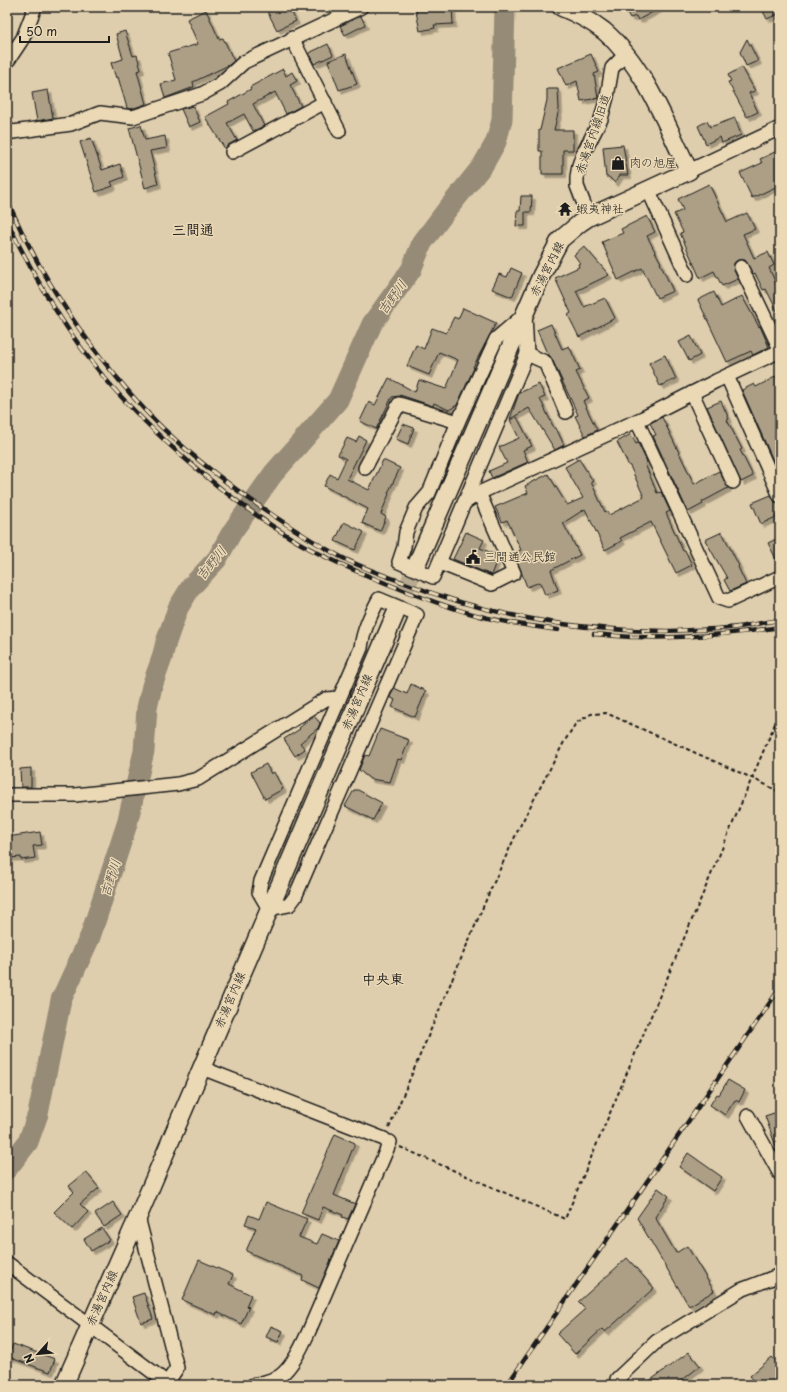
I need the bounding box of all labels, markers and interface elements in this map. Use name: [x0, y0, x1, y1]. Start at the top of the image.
scale bar: [20, 18, 109, 44]
text: 50 m: [26, 22, 57, 40]
street label: 赤湯宮内線旧道: [570, 91, 614, 176]
place label: 肉の旭屋: [629, 153, 677, 171]
shop icon: 肉の旭屋: [610, 155, 626, 171]
place label: 蝦夷神社: [576, 199, 624, 217]
temple icon: 蝦夷神社: [557, 201, 573, 217]
district label: 三間通: [172, 219, 214, 240]
street label: 赤湯宮内線: [524, 238, 568, 299]
water label: 吉野川: [372, 275, 411, 318]
water label: 吉野川: [191, 542, 230, 584]
place label: 三間通公民館: [484, 547, 556, 565]
public building icon: 三間通公民館: [465, 549, 481, 565]
street label: 赤湯宮内線: [336, 670, 376, 733]
water label: 吉野川: [94, 856, 125, 899]
street label: 赤湯宮内線: [209, 968, 249, 1031]
district label: 中央東: [362, 968, 404, 989]
street label: 赤湯宮内線: [81, 1267, 122, 1329]
north arrow: [18, 1334, 58, 1374]
text: N: [19, 1351, 38, 1367]

